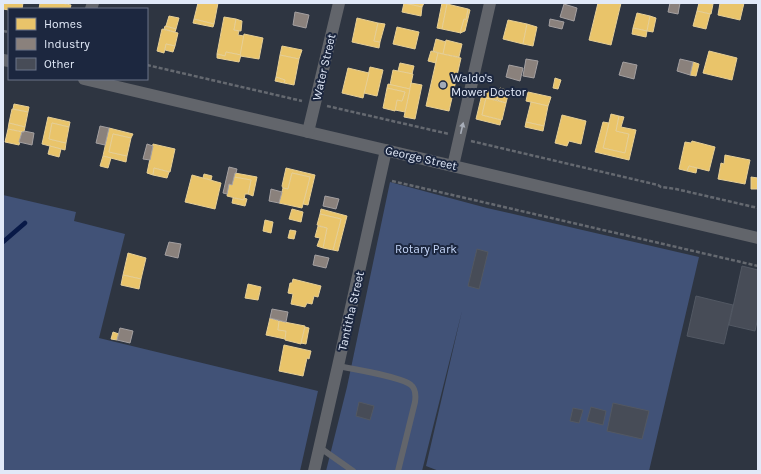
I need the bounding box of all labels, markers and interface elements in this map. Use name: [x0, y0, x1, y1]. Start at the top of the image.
legend: [8, 8, 148, 80]
text: Homes: [44, 17, 82, 31]
street label: Water Street: [310, 32, 339, 102]
text: Industry: [44, 37, 90, 51]
text: Other: [44, 57, 75, 71]
place label: Waldo's Mower Doctor: [451, 71, 527, 99]
marker: Waldo's Mower Doctor: [438, 80, 448, 90]
one-way arrow: [459, 122, 465, 134]
street label: George Street: [384, 143, 459, 173]
park label: Rotary Park: [395, 242, 457, 256]
street label: Tantitha Street: [335, 269, 367, 352]

